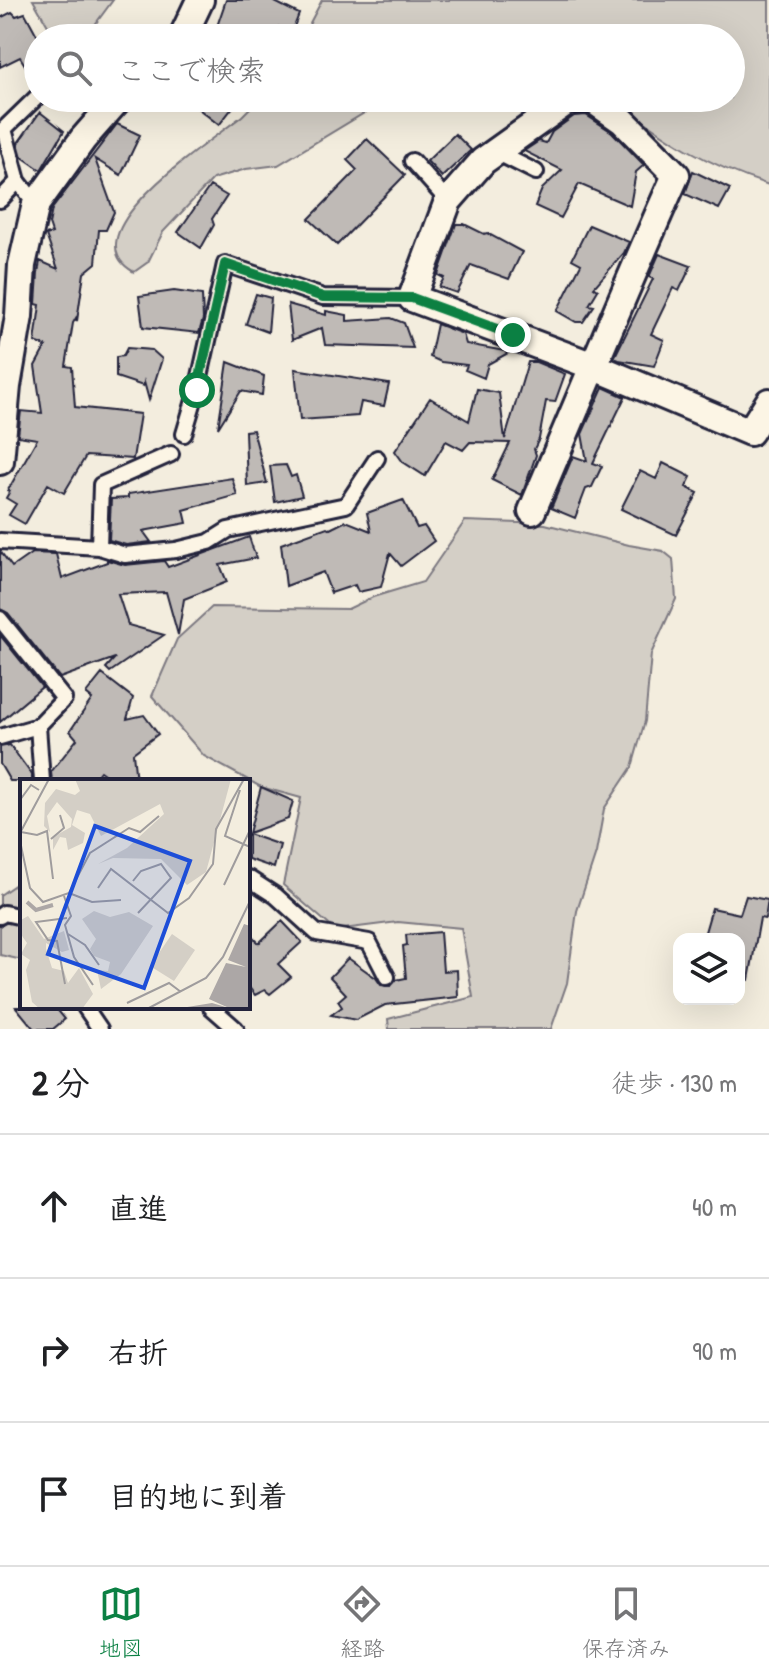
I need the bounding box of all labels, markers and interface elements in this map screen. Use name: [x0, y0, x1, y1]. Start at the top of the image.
search box: [24, 24, 745, 112]
icon: search: [52, 46, 96, 90]
text: ここで検索: [116, 50, 266, 90]
route end: [495, 317, 531, 353]
route start: [179, 372, 215, 408]
inset map: [20, 779, 250, 1009]
map controls: [673, 933, 745, 1005]
button: layers: [673, 933, 745, 1005]
text: 2 分: [32, 1060, 90, 1106]
text: 徒歩 · 130 m: [611, 1065, 737, 1100]
icon: ahead: [32, 1184, 76, 1228]
text: 直進: [108, 1188, 168, 1228]
text: 40 m: [692, 1189, 737, 1224]
icon: right: [32, 1328, 76, 1372]
text: 右折: [108, 1332, 168, 1372]
text: 90 m: [692, 1333, 737, 1368]
icon: arrive: [32, 1472, 76, 1516]
text: 目的地に到着: [108, 1476, 288, 1516]
tab: 地図: [99, 1582, 143, 1663]
tab: 経路: [340, 1582, 384, 1663]
tab: 保存済み: [582, 1582, 670, 1663]

